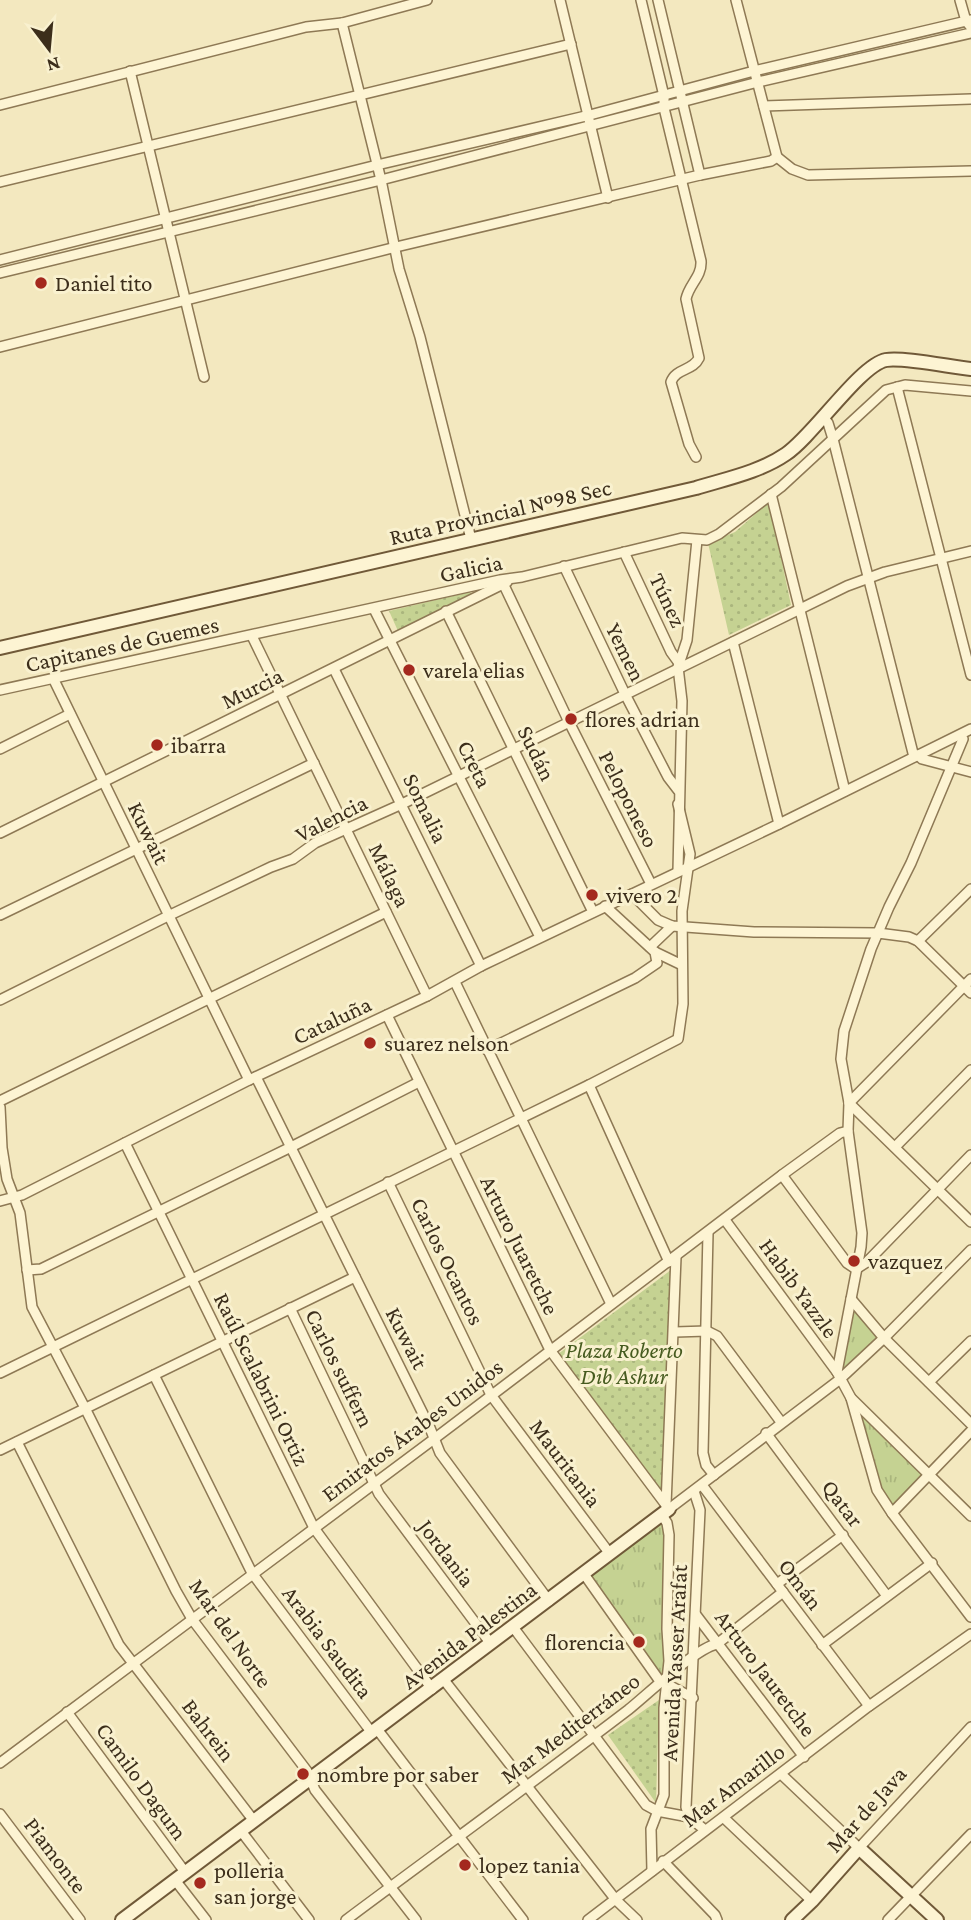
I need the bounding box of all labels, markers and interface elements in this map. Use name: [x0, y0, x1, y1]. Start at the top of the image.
north arrow: [14, 14, 84, 84]
text: N: [44, 53, 63, 77]
place label: Daniel tito: [55, 270, 152, 296]
marker: Daniel tito: [33, 275, 49, 291]
street label: Ruta Provincial Nº98 Sec: [387, 474, 614, 550]
street label: Galicia: [437, 549, 505, 587]
street label: Túnez: [644, 569, 692, 631]
street label: Capitanes de Guemes: [23, 611, 221, 677]
street label: Yemen: [601, 619, 651, 685]
place label: varela elias: [422, 657, 525, 683]
street label: Murcia: [217, 662, 287, 714]
marker: varela elias: [401, 662, 417, 678]
place label: flores adrian: [585, 706, 700, 732]
marker: flores adrian: [563, 711, 579, 727]
street label: Sudán: [513, 721, 561, 785]
place label: ibarra: [171, 732, 226, 758]
street label: Creta: [452, 736, 498, 792]
marker: ibarra: [149, 737, 165, 753]
street label: Peloponeso: [594, 746, 664, 852]
street label: Somalia: [398, 769, 454, 847]
street label: Valencia: [291, 789, 372, 847]
street label: Kuwait: [123, 798, 175, 869]
street label: Málaga: [363, 839, 417, 912]
place label: vivero 2: [605, 882, 678, 908]
marker: vivero 2: [584, 887, 600, 903]
street label: Cataluña: [289, 990, 376, 1049]
place label: suarez nelson: [384, 1030, 509, 1056]
marker: suarez nelson: [362, 1035, 378, 1051]
street label: Arturo Juaretche: [475, 1171, 565, 1319]
street label: Carlos Ocantos: [406, 1193, 490, 1329]
street label: Habib Yazzle: [754, 1233, 844, 1343]
place label: vazquez: [867, 1248, 943, 1274]
marker: vazquez: [846, 1253, 862, 1269]
street label: Raúl Scalabrini Ortiz: [209, 1288, 315, 1470]
street label: Kuwait: [380, 1303, 434, 1374]
street label: Carlos suffern: [300, 1305, 380, 1431]
park label: Plaza Roberto Dib Ashur: [565, 1337, 683, 1389]
street label: Emiratos Árabes Unidos: [316, 1353, 508, 1507]
street label: Mauritania: [525, 1414, 608, 1512]
street label: Qatar: [817, 1474, 869, 1532]
street label: Jordania: [412, 1513, 481, 1592]
street label: Omán: [773, 1553, 829, 1615]
street label: Avenida Yasser Arafat: [656, 1564, 692, 1762]
street label: Mar del Norte: [184, 1574, 278, 1692]
street label: Avenida Palestina: [396, 1576, 542, 1694]
street label: Arabia Saudita: [277, 1581, 379, 1704]
street label: Arturo Jauretche: [710, 1605, 822, 1741]
place label: florencia: [545, 1629, 625, 1655]
marker: florencia: [631, 1634, 647, 1650]
street label: Mar Mediterráneo: [495, 1667, 645, 1789]
street label: Bahrein: [177, 1694, 241, 1766]
street label: Camilo Dagum: [91, 1717, 193, 1845]
street label: Mar Amarillo: [676, 1738, 790, 1832]
street label: Mar de Java: [820, 1760, 912, 1858]
place label: nombre por saber: [317, 1761, 479, 1787]
marker: nombre por saber: [295, 1766, 311, 1782]
street label: Piamonte: [19, 1812, 93, 1898]
place label: lopez tania: [479, 1852, 580, 1878]
place label: polleria san jorge: [214, 1857, 296, 1909]
marker: lopez tania: [457, 1857, 473, 1873]
marker: polleria san jorge: [192, 1875, 208, 1891]

